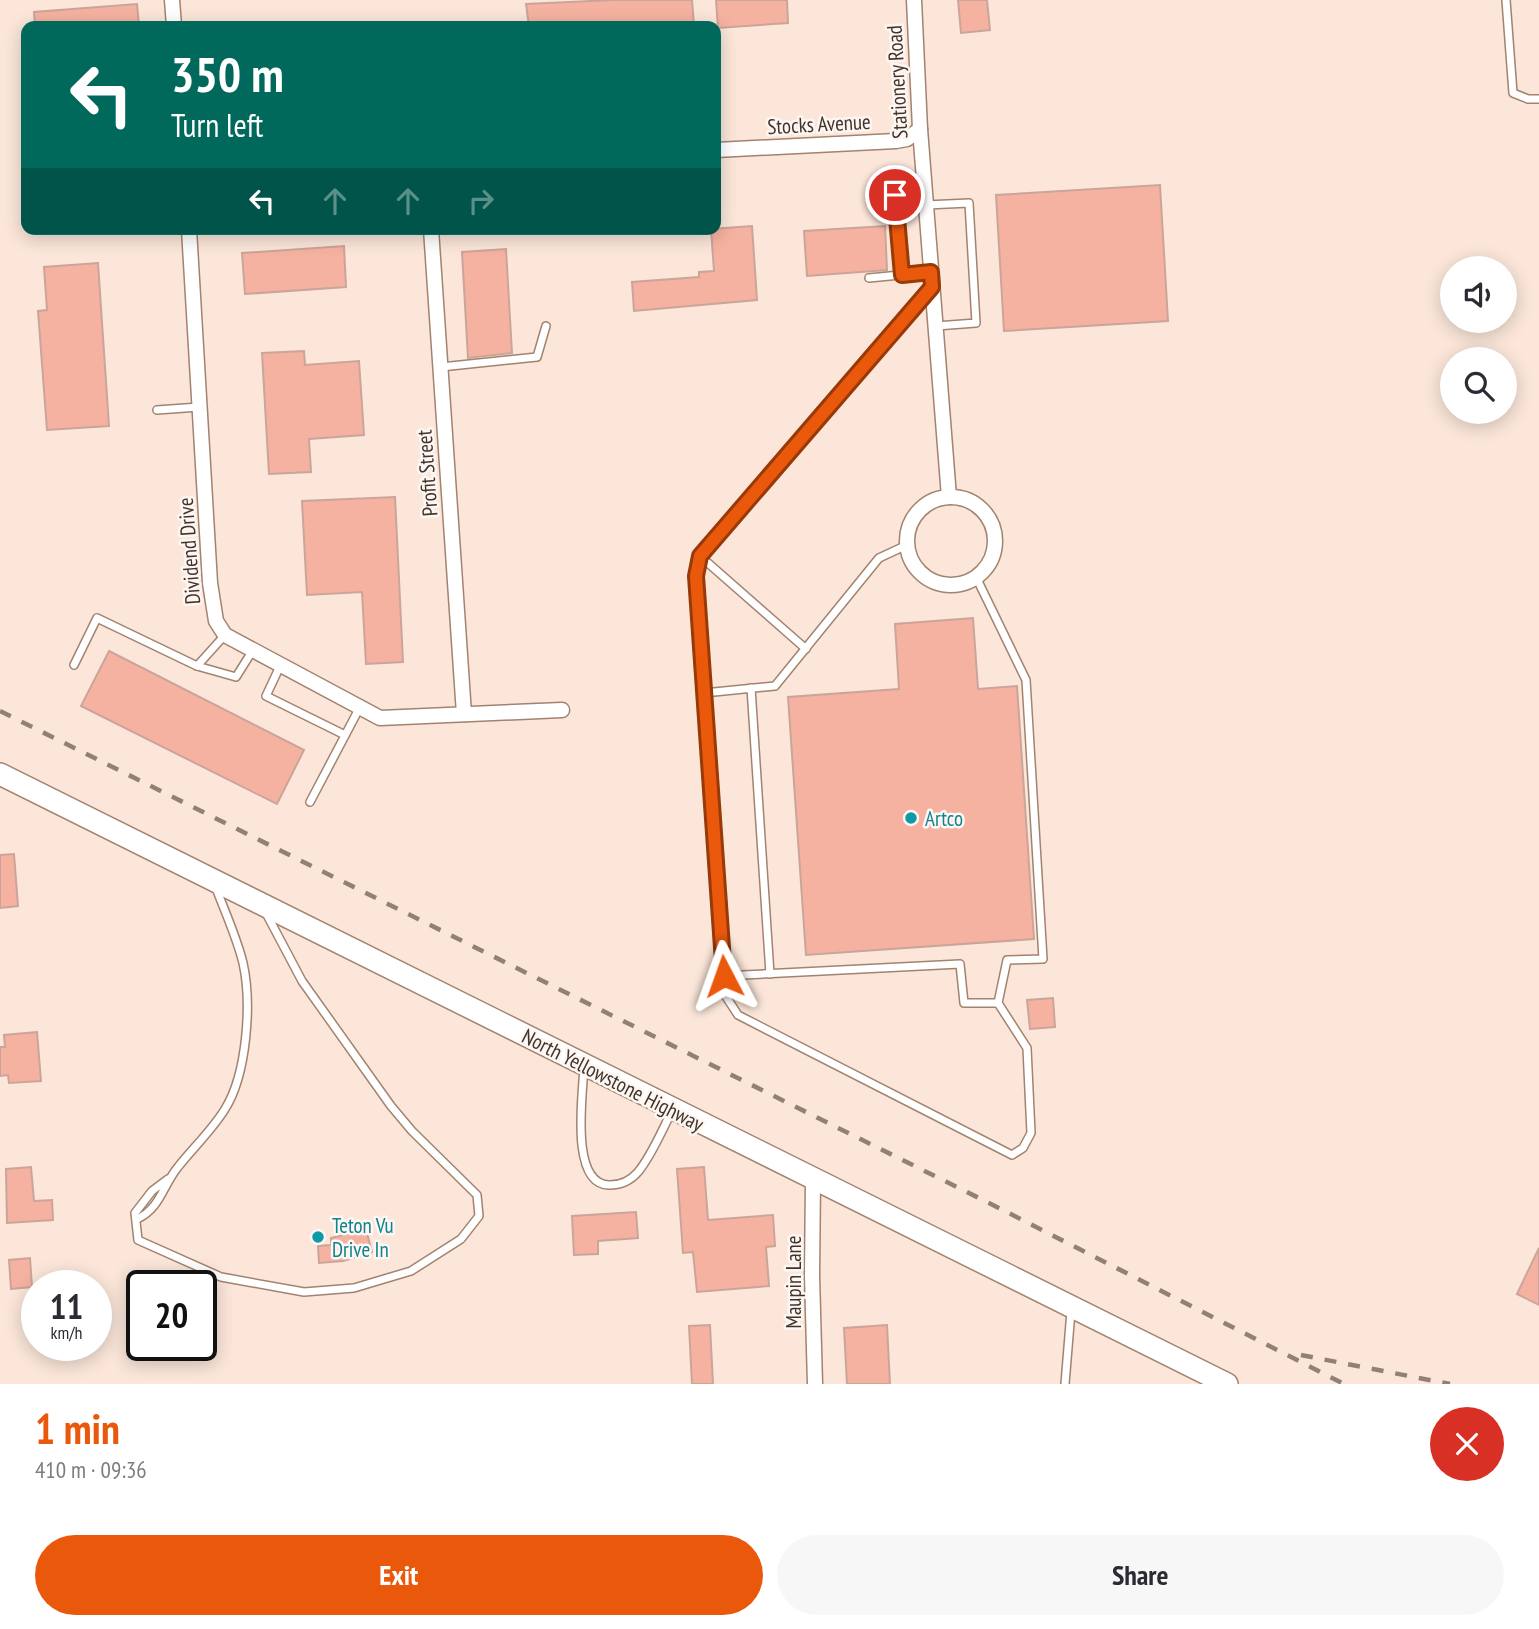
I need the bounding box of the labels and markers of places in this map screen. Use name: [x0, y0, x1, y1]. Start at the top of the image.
pin: [865, 165, 925, 225]
place label: Artco: [925, 805, 963, 832]
marker: Artco: [903, 810, 919, 826]
place label: Teton Vu Drive In: [332, 1212, 394, 1263]
marker: Teton Vu Drive In: [310, 1229, 326, 1245]

